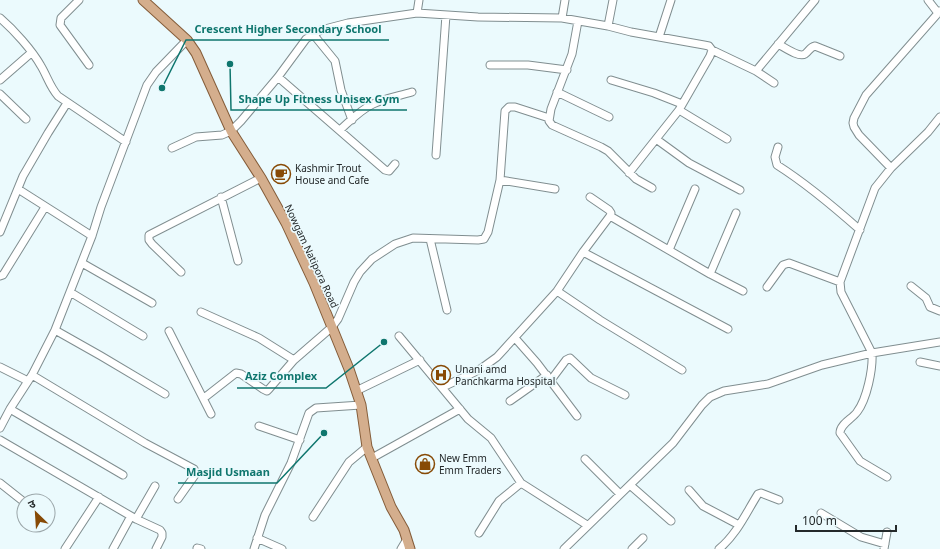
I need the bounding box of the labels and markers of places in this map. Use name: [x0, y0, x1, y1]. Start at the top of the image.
callout: Crescent Higher Secondary School: [186, 17, 389, 40]
callout: Shape Up Fitness Unisex Gym: [231, 87, 407, 110]
place label: Kashmir Trout House and Cafe: [295, 161, 370, 187]
cafe icon: Kashmir Trout House and Cafe: [270, 163, 292, 185]
place label: Unani amd Panchkarma Hospital: [455, 362, 555, 388]
hospital icon: Unani amd Panchkarma Hospital: [430, 364, 452, 386]
callout: Aziz Complex: [237, 365, 326, 388]
place label: New Emm Emm Traders: [439, 451, 501, 477]
shop icon: New Emm Emm Traders: [414, 453, 436, 475]
callout: Masjid Usmaan: [178, 460, 277, 483]

